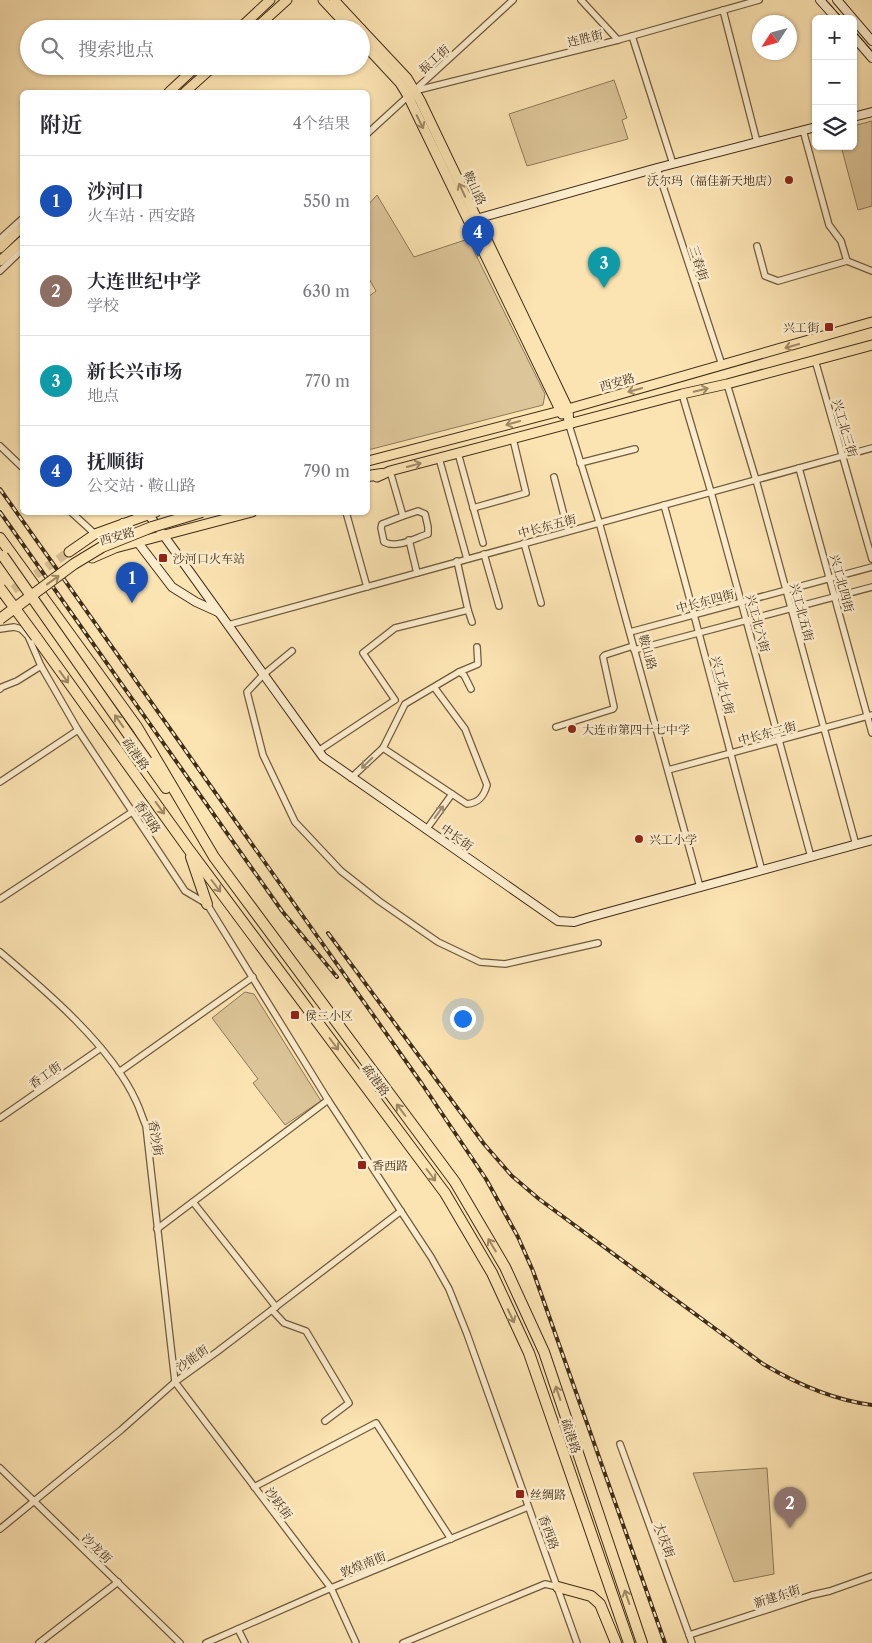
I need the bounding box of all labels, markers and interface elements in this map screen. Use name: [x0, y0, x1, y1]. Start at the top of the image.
north arrow: [752, 15, 797, 60]
map controls: [812, 15, 857, 150]
button: +: [812, 15, 857, 60]
search box: [20, 20, 370, 75]
street label: 连胜街: [566, 26, 605, 50]
icon: search: [38, 34, 66, 62]
text: 搜索地点: [78, 38, 154, 61]
street label: 振工街: [416, 41, 453, 77]
button: −: [812, 60, 857, 105]
button: layers: [812, 105, 857, 150]
text: 附近: [40, 112, 82, 137]
text: 4个结果: [293, 113, 350, 133]
one-way arrow: [416, 114, 426, 129]
street label: 鞍山路: [461, 169, 489, 207]
place label: 沃尔玛（福佳新天地店）: [647, 173, 779, 188]
marker: 沃尔玛（福佳新天地店）: [783, 174, 795, 186]
text: 沙河口: [87, 180, 144, 203]
one-way arrow: [457, 183, 466, 198]
text: 1: [52, 191, 60, 211]
text: 550 m: [303, 191, 350, 211]
text: 火车站 · 西安路: [87, 205, 196, 225]
pin: 4: [462, 216, 494, 257]
street label: 三春街: [686, 244, 712, 283]
pin: 3: [588, 247, 620, 288]
text: 大连世纪中学: [87, 270, 201, 293]
text: 2: [51, 281, 61, 301]
text: 630 m: [303, 281, 350, 301]
text: 学校: [87, 295, 119, 315]
place label: 兴工街: [783, 320, 820, 335]
marker: 兴工街: [823, 321, 835, 333]
one-way arrow: [784, 341, 800, 351]
text: 新长兴市场: [87, 360, 182, 383]
street label: 西安路: [598, 370, 636, 394]
text: 3: [51, 371, 61, 391]
text: 770 m: [305, 371, 350, 391]
text: 地点: [87, 385, 119, 405]
one-way arrow: [628, 385, 644, 395]
one-way arrow: [692, 385, 708, 394]
street label: 兴工北三街: [830, 397, 861, 460]
one-way arrow: [505, 419, 521, 428]
text: 抚顺街: [87, 450, 144, 473]
one-way arrow: [405, 460, 421, 469]
text: 4: [51, 461, 61, 481]
text: 790 m: [303, 461, 350, 481]
text: 公交站 · 鞍山路: [87, 475, 196, 495]
street label: 中长东五街: [516, 511, 579, 541]
street label: 西安路: [98, 524, 136, 548]
place label: 沙河口火车站: [173, 551, 245, 566]
marker: 沙河口火车站: [157, 552, 169, 564]
street label: 兴工北四街: [827, 552, 857, 615]
pin: 1: [116, 562, 148, 603]
one-way arrow: [46, 575, 60, 585]
street label: 兴工北五街: [787, 581, 817, 644]
street label: 中长东四街: [674, 586, 737, 616]
street label: 兴工北六街: [743, 592, 773, 655]
street label: 鞍山路: [636, 633, 660, 671]
street label: 兴工北七街: [708, 654, 738, 717]
one-way arrow: [59, 670, 69, 684]
one-way arrow: [114, 715, 124, 729]
street label: 中长东二街: [736, 718, 799, 748]
place label: 大连市第四十七中学: [582, 722, 690, 737]
marker: 大连市第四十七中学: [566, 723, 578, 735]
street label: 疏港路: [119, 735, 153, 773]
one-way arrow: [361, 757, 373, 769]
street label: 香西路: [132, 798, 164, 836]
one-way arrow: [154, 801, 165, 814]
one-way arrow: [434, 805, 444, 819]
street label: 中长街: [438, 821, 477, 854]
place label: 兴工小学: [649, 832, 697, 847]
marker: 兴工小学: [633, 833, 645, 845]
one-way arrow: [211, 879, 222, 892]
your location: [450, 1006, 476, 1032]
place label: 侯二小区: [305, 1008, 353, 1023]
marker: 侯二小区: [289, 1009, 301, 1021]
one-way arrow: [329, 1037, 339, 1051]
street label: 香工街: [26, 1058, 65, 1091]
street label: 疏港路: [359, 1061, 393, 1099]
one-way arrow: [396, 1104, 407, 1117]
street label: 香沙街: [145, 1119, 167, 1158]
place label: 香西路: [372, 1158, 408, 1173]
marker: 香西路: [356, 1159, 368, 1171]
one-way arrow: [426, 1168, 436, 1182]
one-way arrow: [486, 1238, 496, 1253]
one-way arrow: [507, 1308, 517, 1323]
street label: 沙能街: [173, 1341, 212, 1374]
one-way arrow: [553, 1386, 562, 1401]
street label: 疏港路: [558, 1417, 584, 1455]
street label: 沙跃街: [262, 1484, 296, 1523]
place label: 丝绸路: [530, 1487, 566, 1502]
pin: 2: [774, 1487, 806, 1528]
marker: 丝绸路: [514, 1488, 526, 1500]
street label: 香西路: [536, 1513, 562, 1551]
street label: 大庆街: [652, 1521, 679, 1560]
street label: 沙龙街: [79, 1530, 116, 1567]
street label: 敦煌南街: [338, 1548, 389, 1580]
street label: 新建东街: [752, 1581, 803, 1611]
one-way arrow: [621, 1589, 631, 1605]

